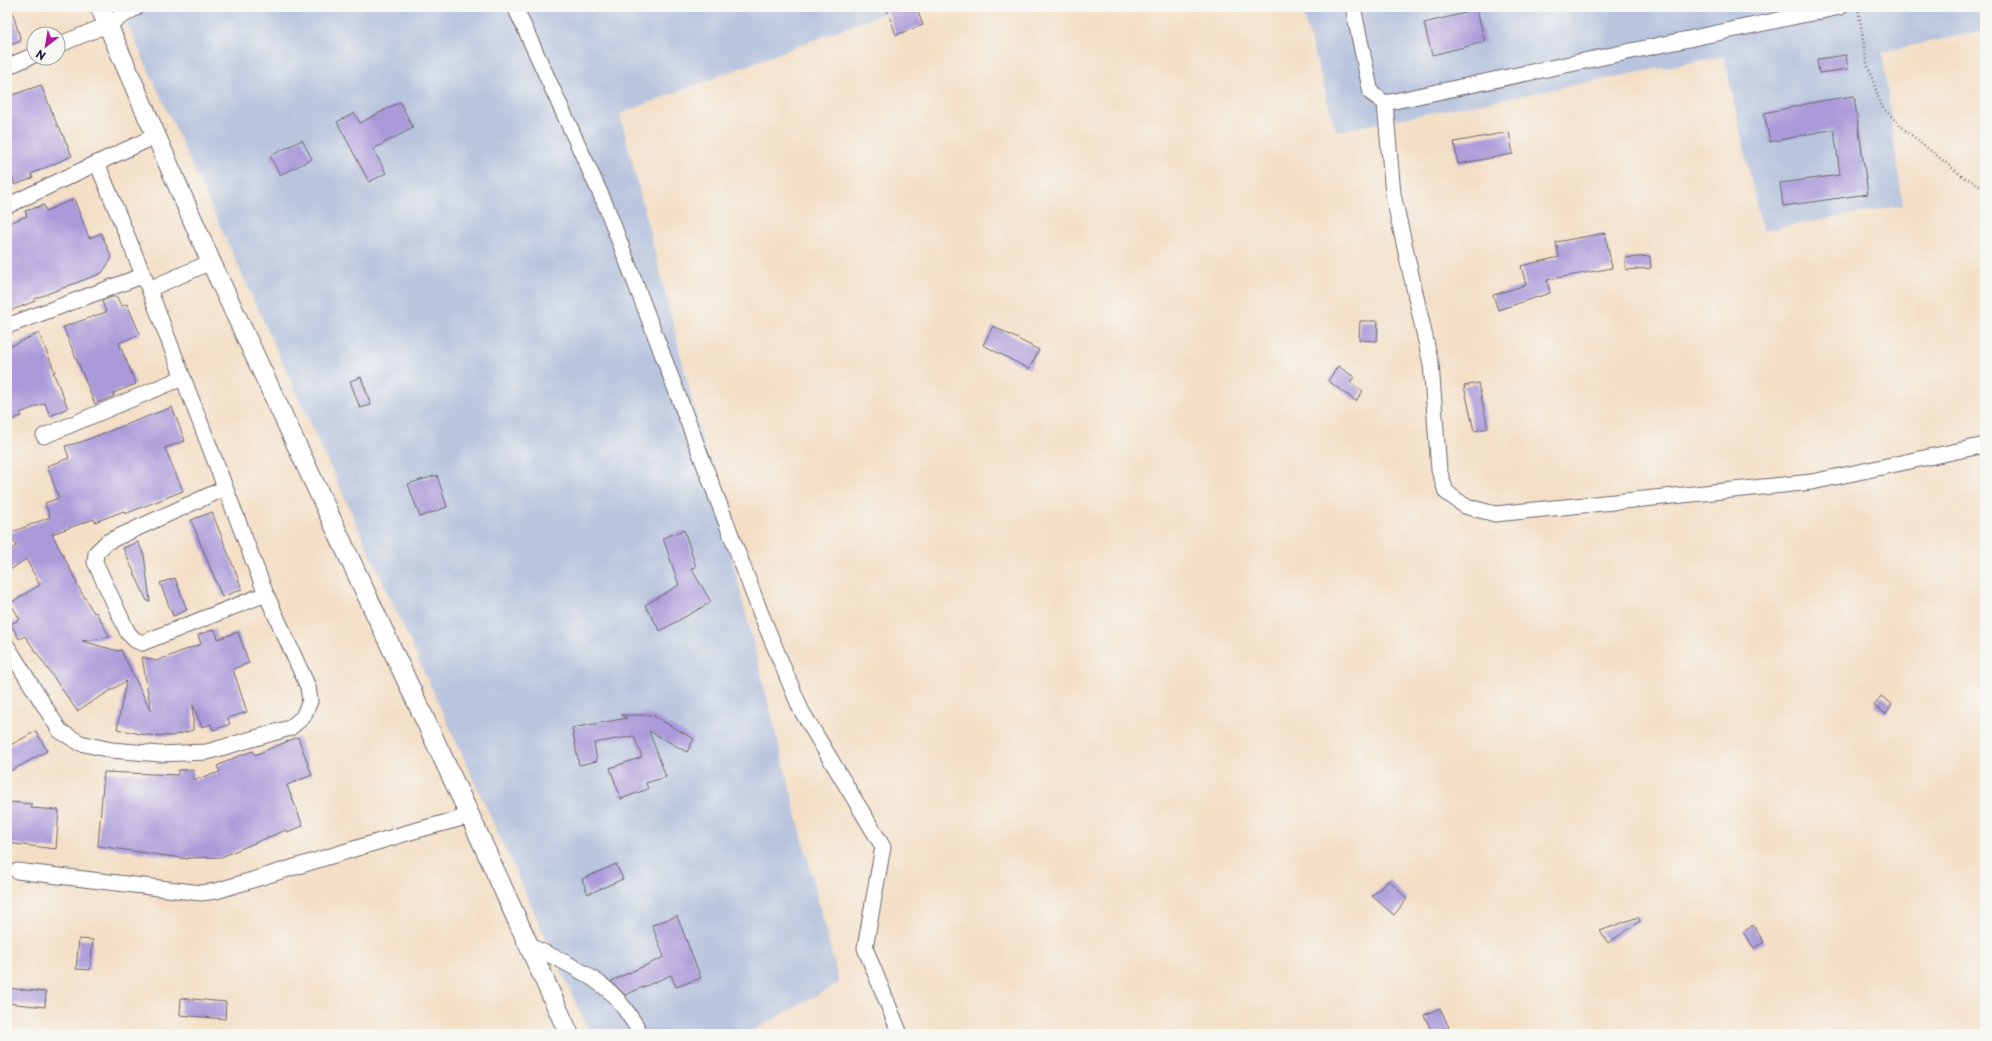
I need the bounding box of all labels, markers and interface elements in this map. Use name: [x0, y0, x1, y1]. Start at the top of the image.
north arrow: [26, 26, 66, 66]
text: N: [32, 45, 49, 65]

